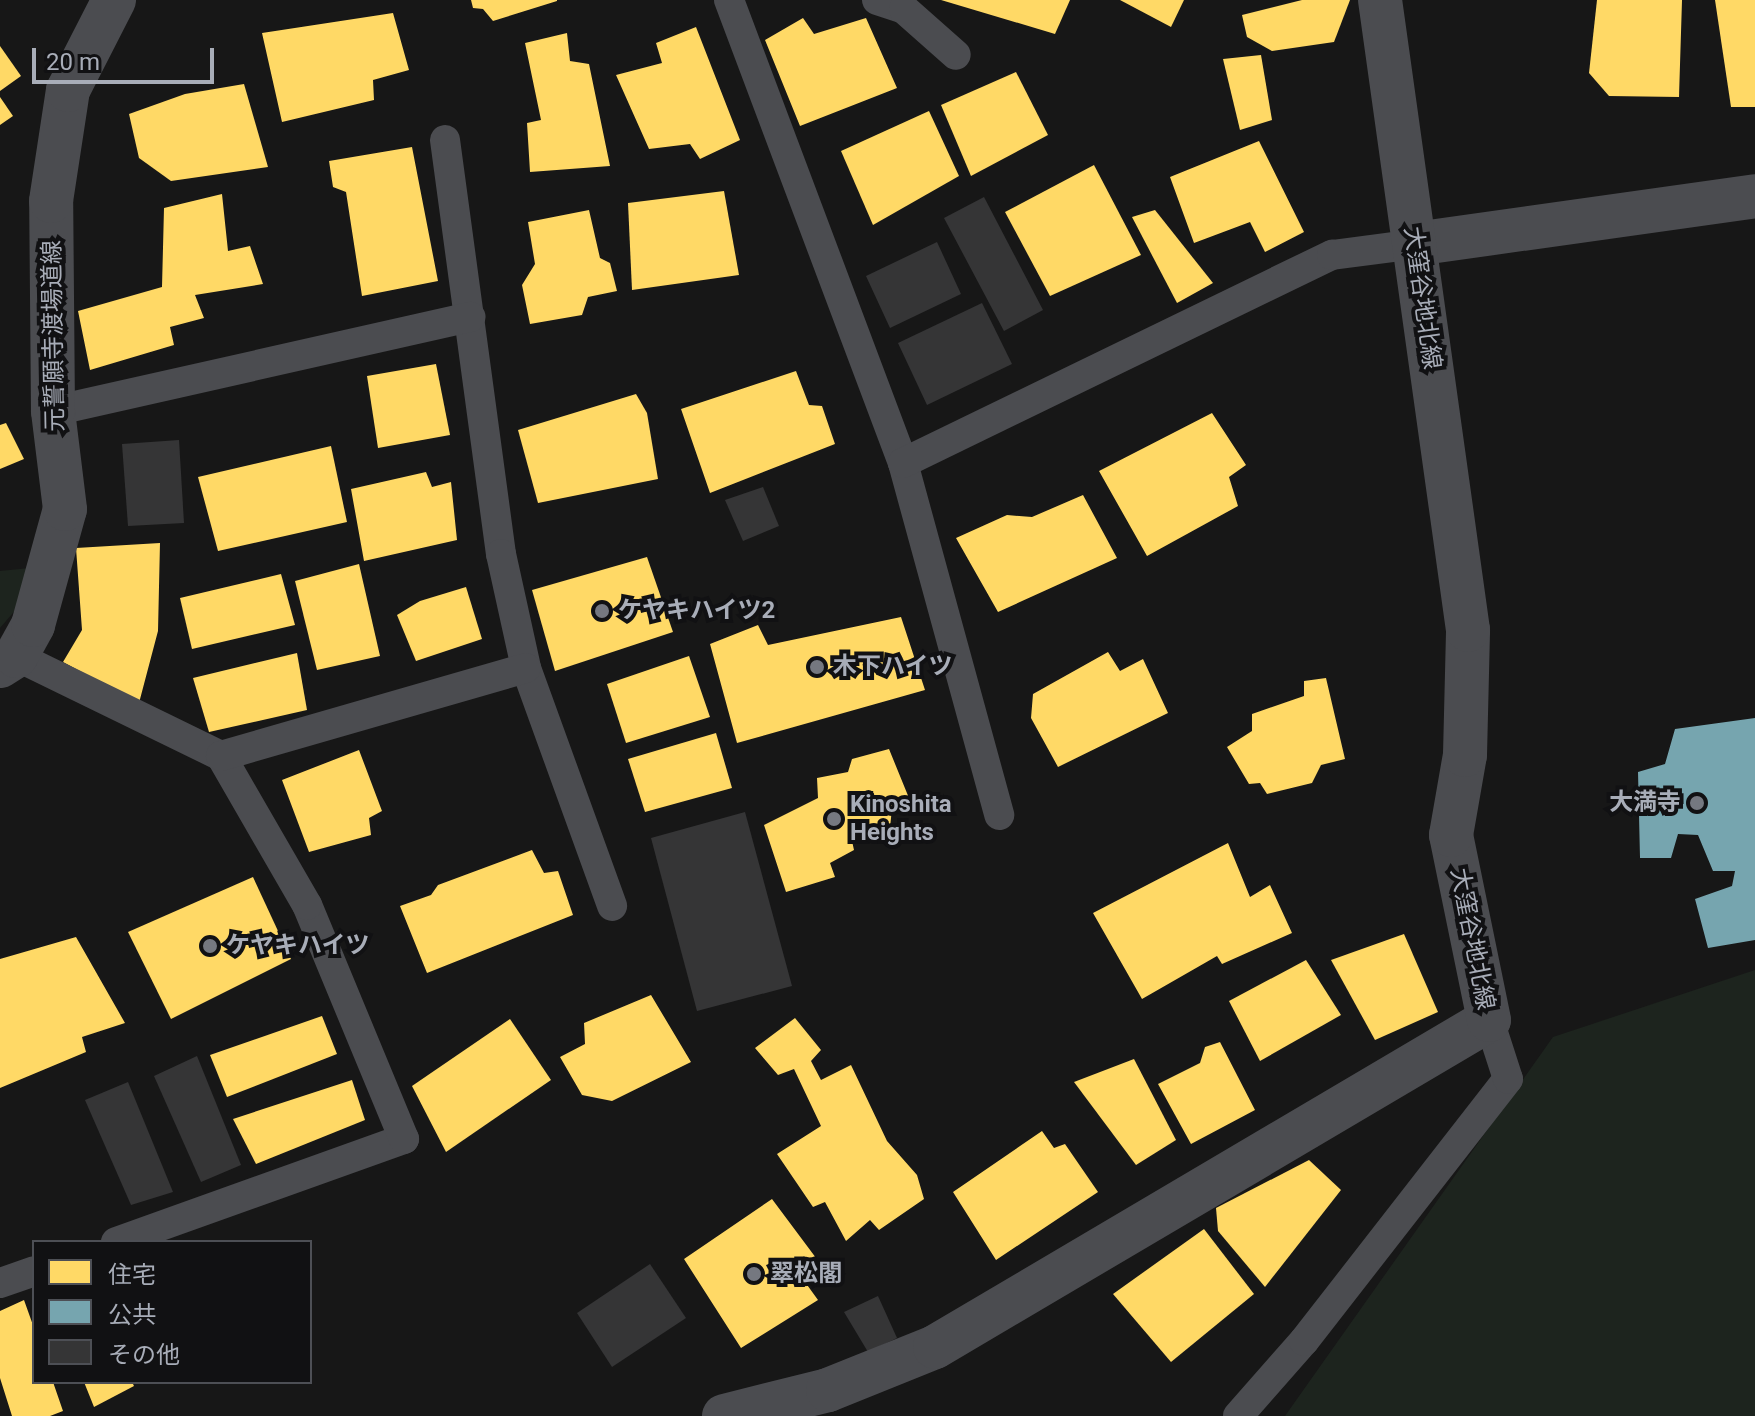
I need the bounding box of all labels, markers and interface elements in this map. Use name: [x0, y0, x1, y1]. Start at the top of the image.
scale bar: [36, 32, 218, 82]
text: 20 m: [46, 48, 100, 76]
street label: 大窪谷地北線: [1398, 225, 1446, 371]
street label: 元誓願寺渡場道線: [38, 240, 70, 432]
place label: ケヤキハイツ2: [618, 597, 776, 625]
marker: ケヤキハイツ2: [593, 602, 611, 620]
place label: 木下ハイツ: [833, 653, 953, 681]
marker: 木下ハイツ: [808, 658, 826, 676]
place label: 大満寺: [1609, 789, 1681, 817]
place label: Kinoshita Heights: [850, 791, 952, 847]
marker: 大満寺: [1688, 794, 1706, 812]
marker: Kinoshita Heights: [825, 810, 843, 828]
street label: 大窪谷地北線: [1444, 866, 1500, 1012]
place label: ケヤキハイツ: [226, 932, 370, 960]
marker: ケヤキハイツ: [201, 937, 219, 955]
legend: [32, 1240, 312, 1384]
place label: 翠松閣: [770, 1260, 842, 1288]
text: 住宅: [108, 1261, 156, 1289]
marker: 翠松閣: [745, 1265, 763, 1283]
text: 公共: [108, 1301, 156, 1329]
text: その他: [108, 1341, 180, 1369]

